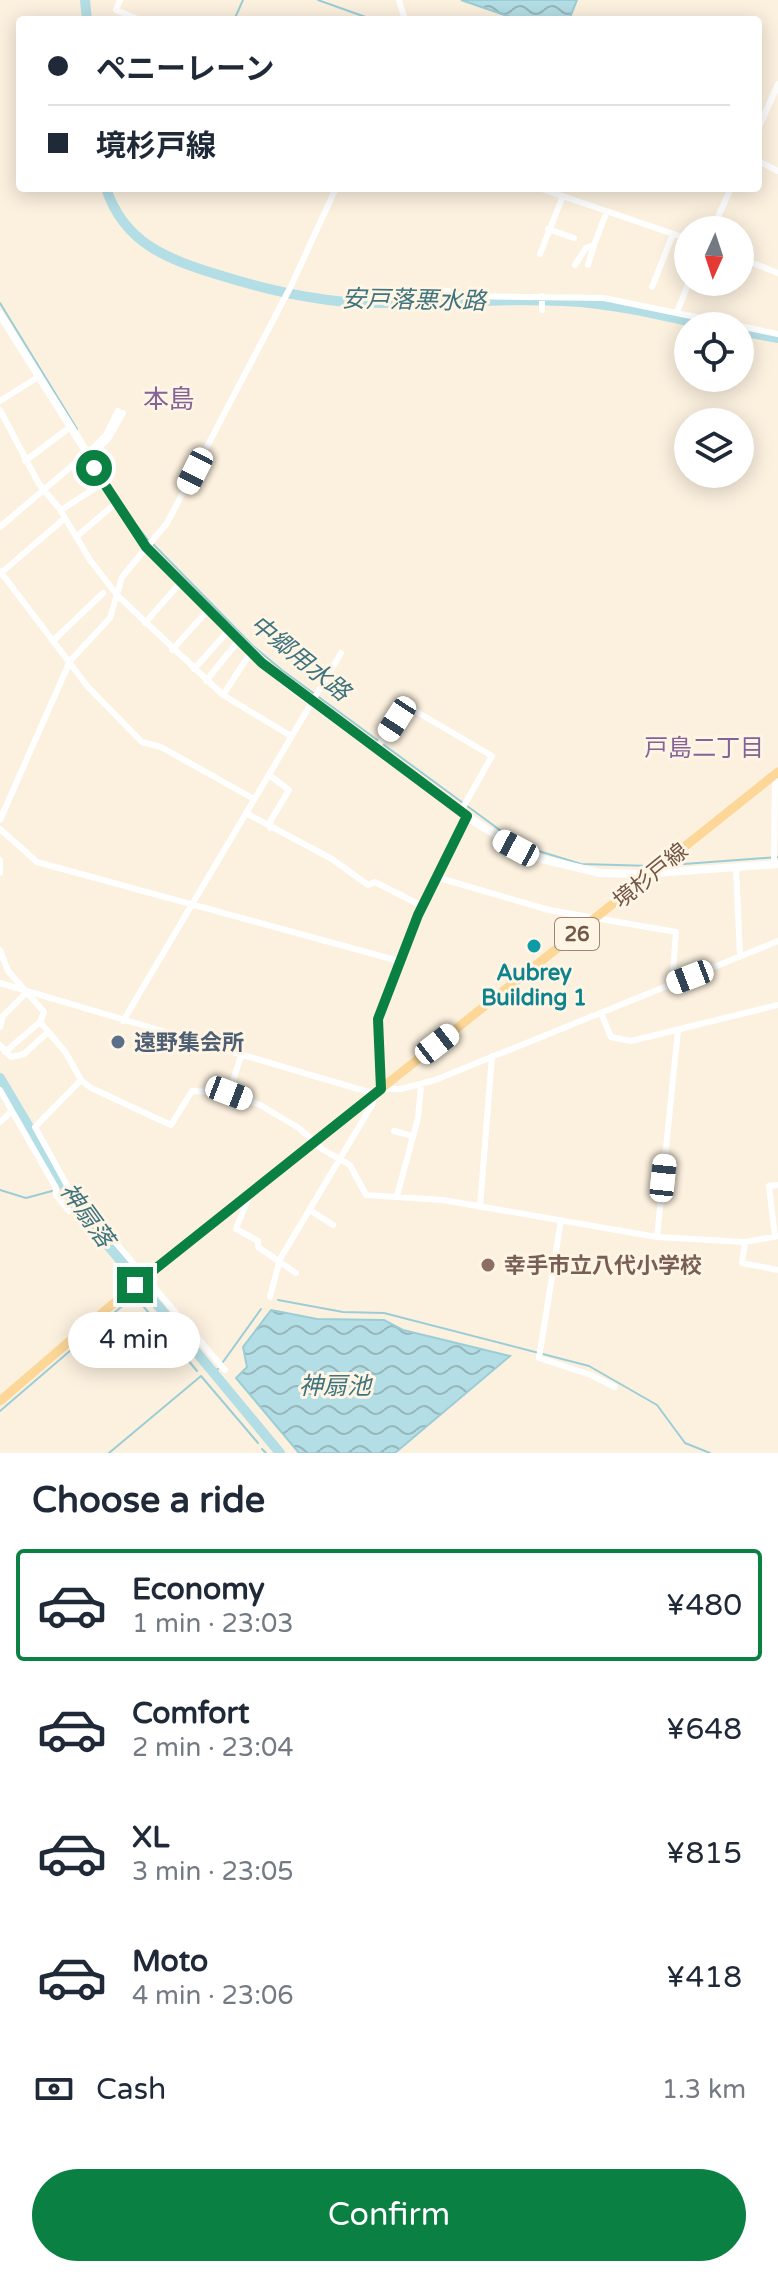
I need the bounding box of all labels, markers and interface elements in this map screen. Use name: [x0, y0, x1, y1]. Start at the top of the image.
text: ペニーレーン: [96, 51, 275, 88]
text: 境杉戸線: [96, 128, 216, 165]
north arrow: [674, 216, 754, 296]
map controls: [674, 216, 754, 488]
water label: 安戸落悪水路: [342, 285, 488, 316]
button: locate: [674, 312, 754, 392]
district label: 本島: [143, 384, 195, 415]
button: layers: [674, 408, 754, 488]
car: [173, 444, 217, 498]
route start: [76, 450, 112, 486]
water label: 中郷用水路: [244, 609, 357, 709]
car: [374, 692, 420, 746]
district label: 戸島二丁目: [644, 734, 764, 763]
car: [489, 826, 543, 870]
street label: 境杉戸線: [608, 838, 693, 914]
road number: 26: [555, 918, 599, 950]
marker: Aubrey Building 1: [525, 937, 543, 955]
car: [663, 957, 717, 997]
place label: Aubrey Building 1: [481, 960, 587, 1011]
car: [411, 1020, 463, 1068]
place label: 遠野集会所: [134, 1030, 244, 1056]
marker: 遠野集会所: [109, 1033, 127, 1051]
car: [202, 1073, 256, 1113]
car: [649, 1153, 677, 1203]
water label: 神扇落: [54, 1178, 122, 1256]
place label: 幸手市立八代小学校: [504, 1253, 702, 1279]
marker: 幸手市立八代小学校: [479, 1256, 497, 1274]
route end: [117, 1267, 153, 1303]
callout: 4 min: [69, 1313, 201, 1369]
text: 4 min: [99, 1324, 169, 1355]
water label: 神扇池: [299, 1372, 373, 1401]
text: Choose a ride: [32, 1479, 265, 1522]
icon: car: [36, 1569, 108, 1641]
text: Economy: [132, 1571, 265, 1608]
text: ¥480: [666, 1587, 742, 1624]
text: 1 min · 23:03: [132, 1608, 294, 1639]
icon: car: [36, 1693, 108, 1765]
text: Comfort: [132, 1695, 250, 1732]
text: ¥648: [666, 1711, 742, 1748]
text: 2 min · 23:04: [132, 1732, 294, 1763]
icon: car: [36, 1817, 108, 1889]
text: XL: [132, 1819, 169, 1856]
text: ¥815: [666, 1835, 742, 1872]
text: 3 min · 23:05: [132, 1856, 294, 1887]
icon: car: [36, 1941, 108, 2013]
text: Moto: [132, 1943, 208, 1980]
text: ¥418: [666, 1959, 742, 1996]
text: 4 min · 23:06: [132, 1980, 294, 2011]
icon: cash: [32, 2067, 76, 2111]
text: Cash: [96, 2071, 166, 2108]
text: 1.3 km: [662, 2074, 746, 2105]
button: Confirm: [32, 2169, 746, 2261]

